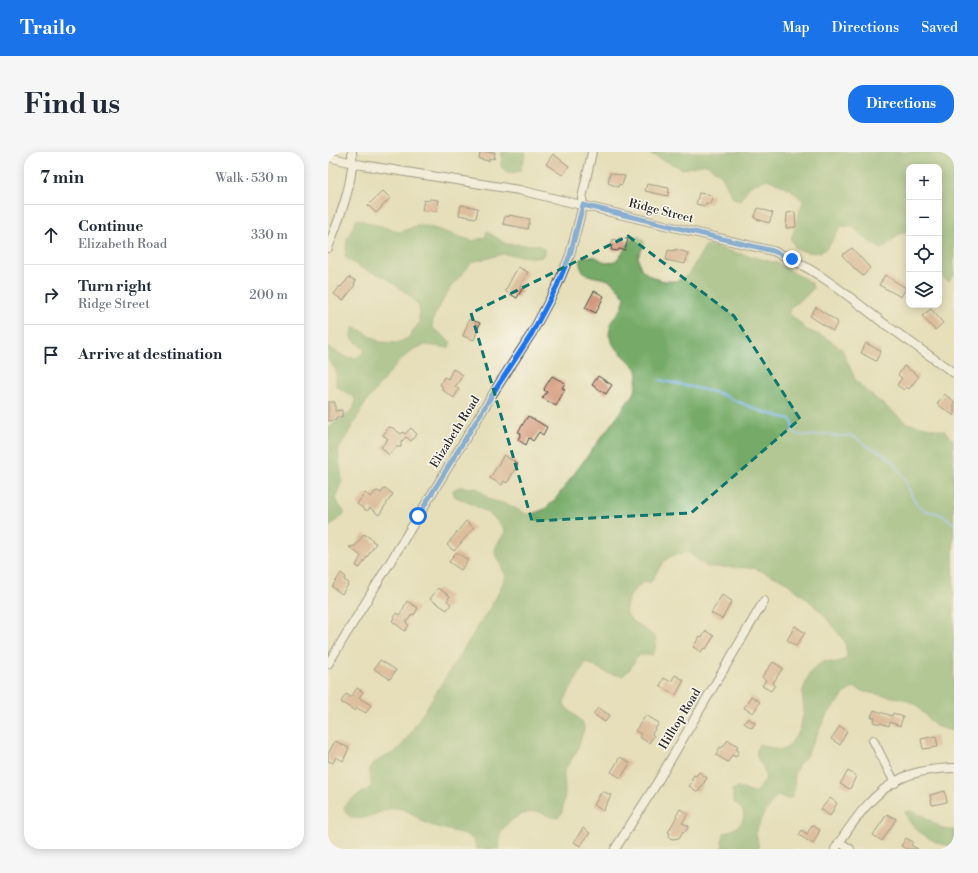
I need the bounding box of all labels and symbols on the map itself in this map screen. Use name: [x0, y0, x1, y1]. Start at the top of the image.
street label: Ridge Street: [627, 196, 696, 226]
route end: [783, 250, 801, 268]
street label: Elizabeth Road: [427, 393, 483, 471]
route start: [409, 507, 427, 525]
street label: Hilltop Road: [656, 686, 704, 752]

